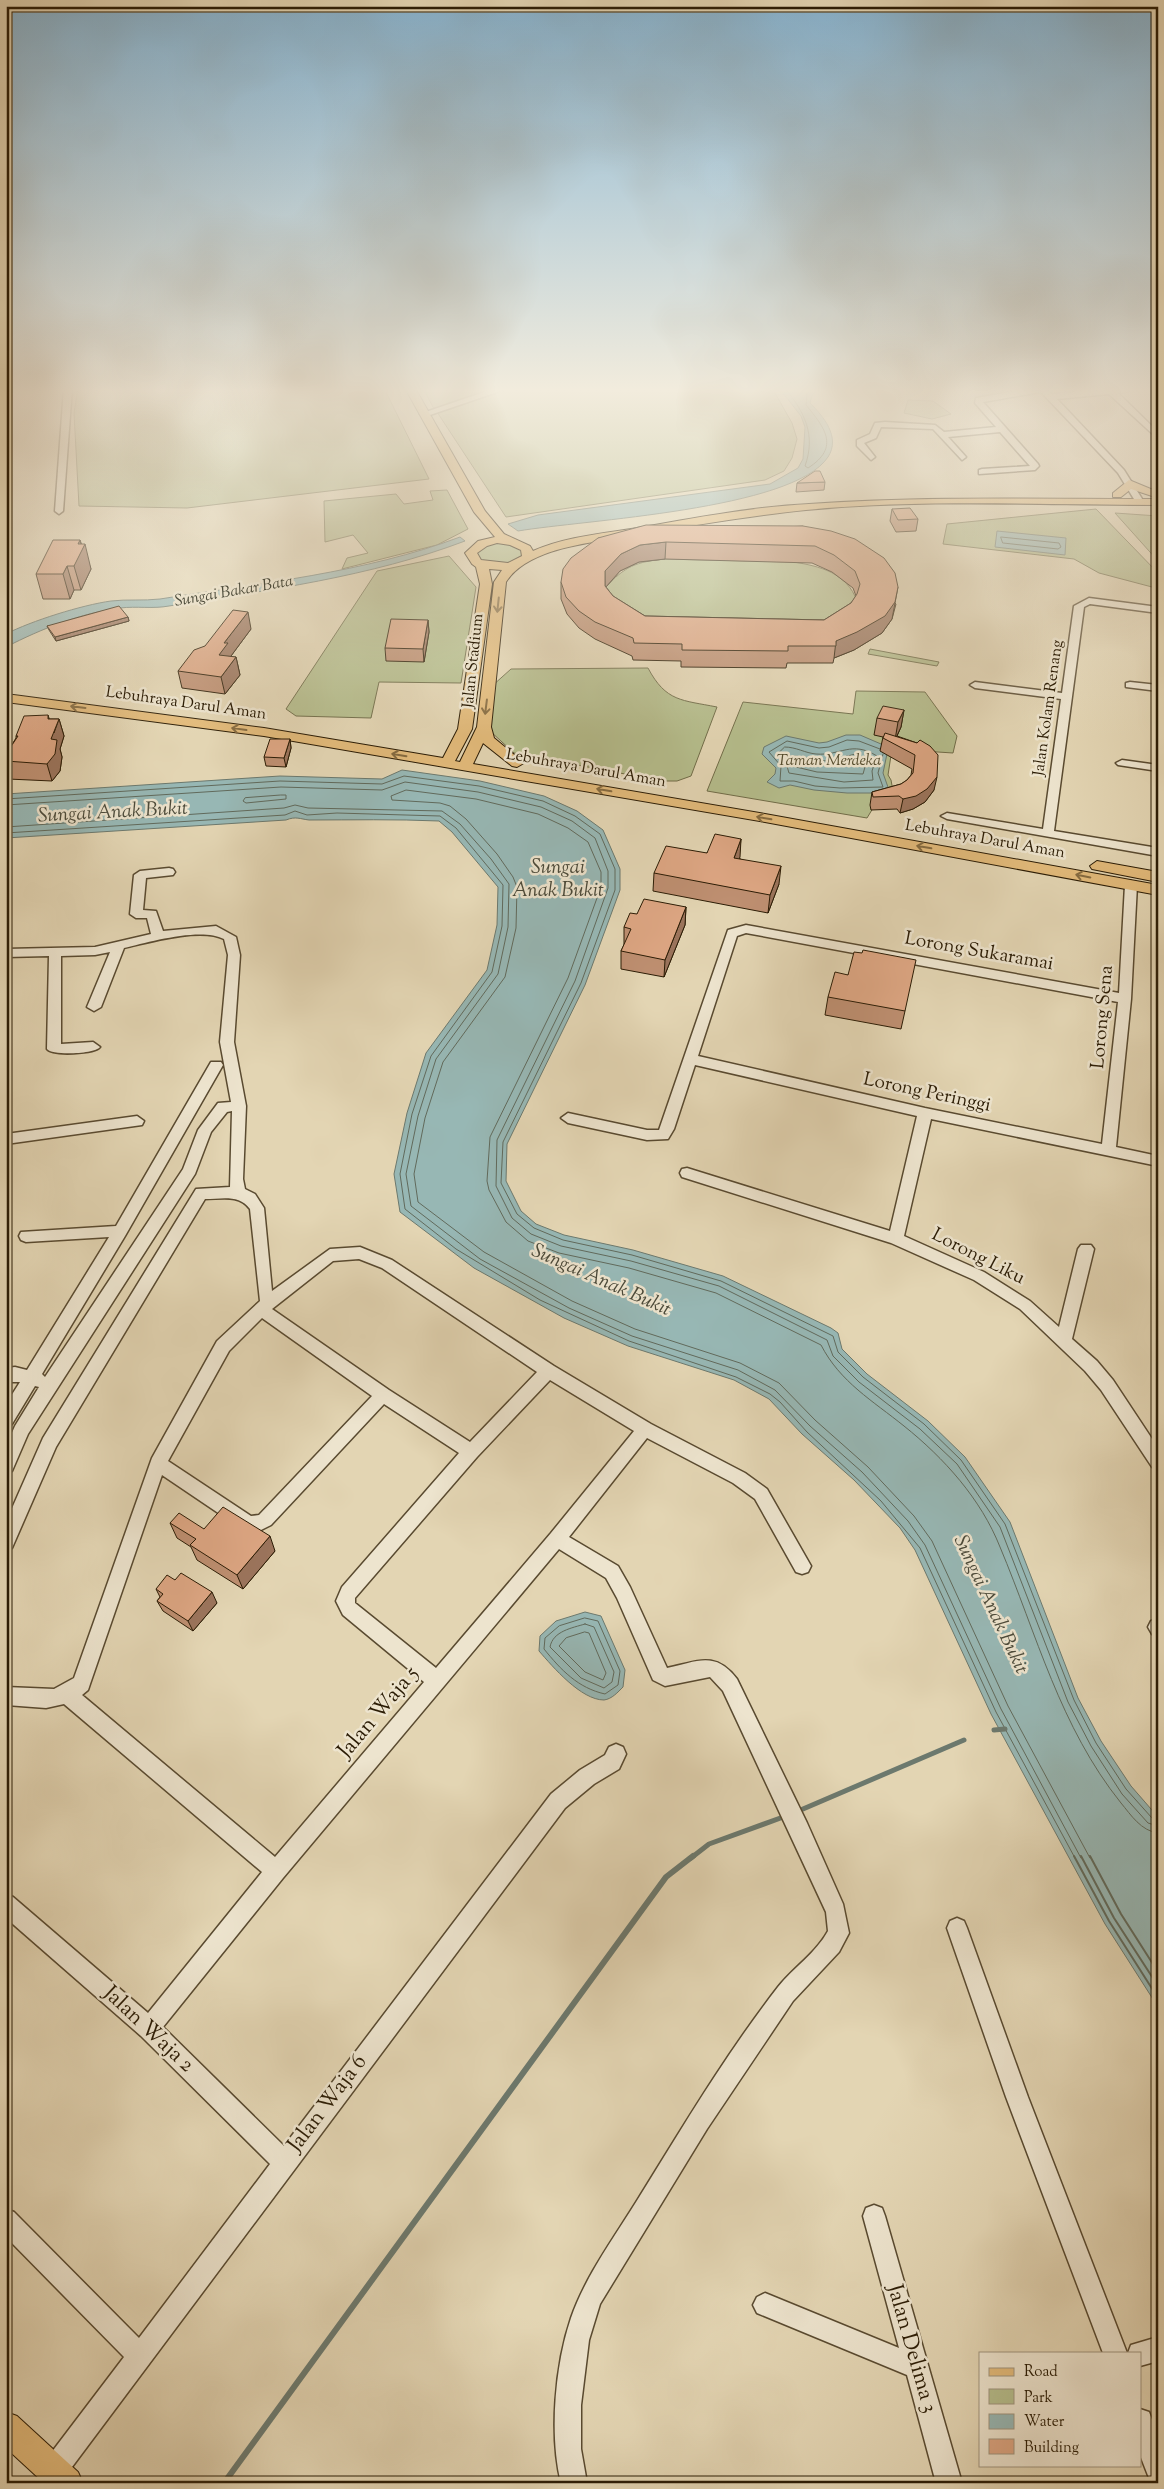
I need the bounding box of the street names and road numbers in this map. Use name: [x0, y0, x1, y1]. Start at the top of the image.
street label: Jalan Stadium: [458, 613, 490, 710]
street label: Jalan Kolam Renang: [1028, 638, 1070, 779]
street label: Lebuhraya Darul Aman: [104, 681, 268, 727]
street label: Lebuhraya Darul Aman: [504, 744, 668, 794]
street label: Lebuhraya Darul Aman: [903, 815, 1067, 865]
street label: Lorong Sukaramai: [902, 926, 1056, 978]
street label: Lorong Sena: [1085, 964, 1121, 1070]
street label: Lorong Peringgi: [861, 1066, 993, 1120]
street label: Lorong Liku: [927, 1222, 1029, 1292]
street label: Jalan Waja 5: [330, 1659, 428, 1767]
street label: Jalan Waja 2: [94, 1978, 201, 2081]
street label: Jalan Waja 6: [280, 2048, 376, 2161]
street label: Jalan Delima 3: [877, 2280, 945, 2417]

